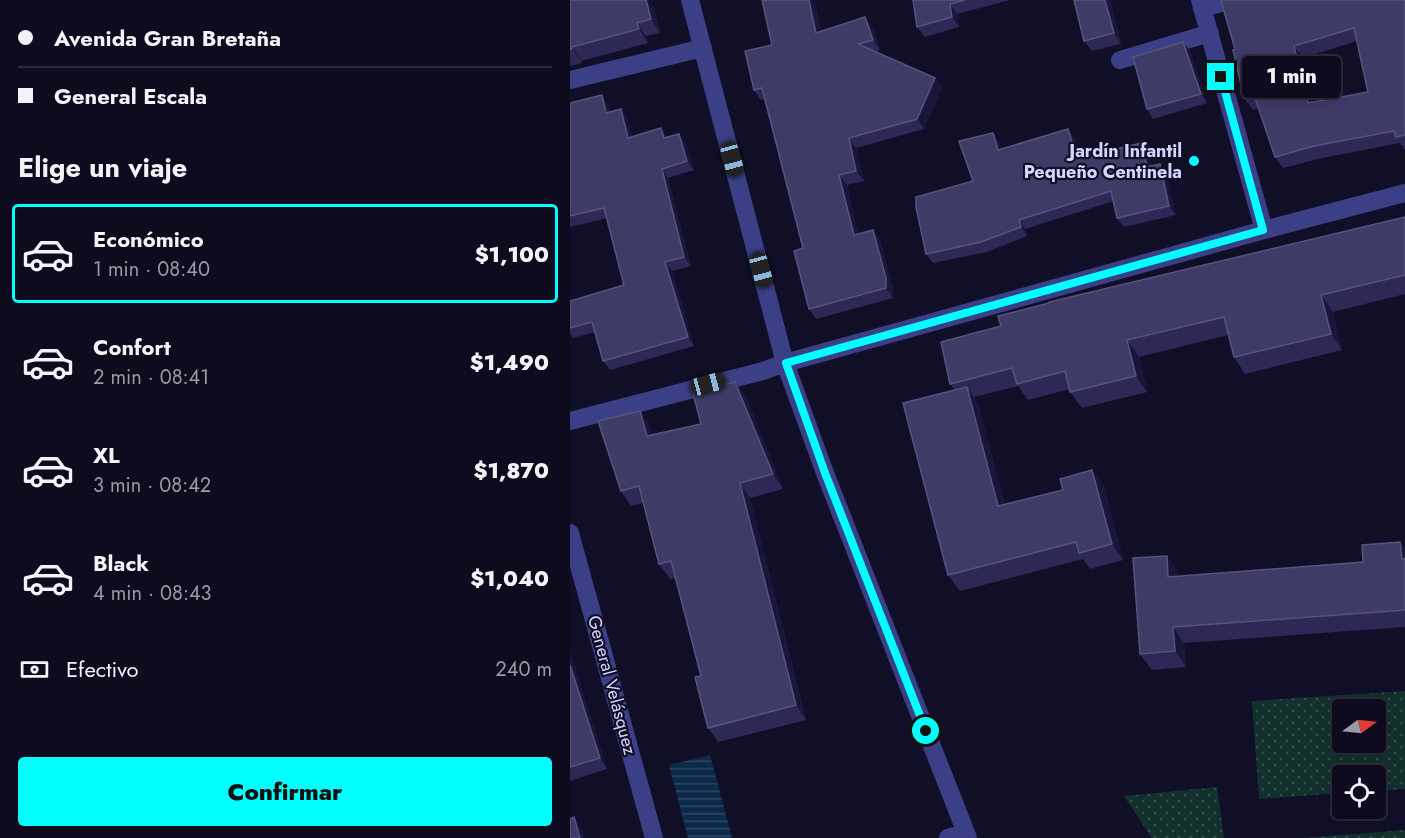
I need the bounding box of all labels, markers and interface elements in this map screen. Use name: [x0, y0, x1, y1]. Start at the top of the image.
text: Avenida Gran Bretaña: [54, 22, 281, 54]
callout: 1 min: [1242, 56, 1341, 98]
text: 1 min: [1266, 62, 1317, 91]
route end: [1207, 63, 1234, 90]
text: General Escala: [54, 80, 207, 112]
place label: Jardín Infantil Pequeño Centinela: [1024, 138, 1182, 185]
car: [719, 139, 745, 179]
text: Elige un viaje: [18, 148, 187, 187]
marker: Jardín Infantil Pequeño Centinela: [1187, 154, 1201, 168]
text: Económico: [93, 223, 204, 255]
icon: car: [21, 227, 75, 281]
text: $1,100: [475, 238, 549, 270]
car: [748, 250, 774, 290]
text: 1 min · 08:40: [93, 255, 210, 284]
text: Confort: [93, 331, 171, 363]
icon: car: [21, 335, 75, 389]
text: $1,490: [470, 346, 549, 378]
text: 2 min · 08:41: [93, 363, 209, 392]
car: [688, 371, 728, 397]
text: XL: [93, 439, 120, 471]
icon: car: [21, 443, 75, 497]
text: $1,870: [473, 454, 549, 486]
text: 3 min · 08:42: [93, 471, 211, 500]
text: Black: [93, 547, 149, 579]
icon: car: [21, 551, 75, 605]
text: $1,040: [470, 562, 549, 594]
text: 4 min · 08:43: [93, 579, 211, 608]
street label: General Velásquez: [581, 613, 643, 758]
icon: cash: [18, 653, 51, 686]
text: Efectivo: [66, 653, 139, 685]
text: 240 m: [495, 655, 552, 684]
north arrow: [1332, 699, 1386, 753]
map controls: [1332, 699, 1386, 819]
route start: [912, 717, 939, 744]
button: Confirmar: [18, 757, 552, 826]
button: locate: [1332, 765, 1386, 819]

